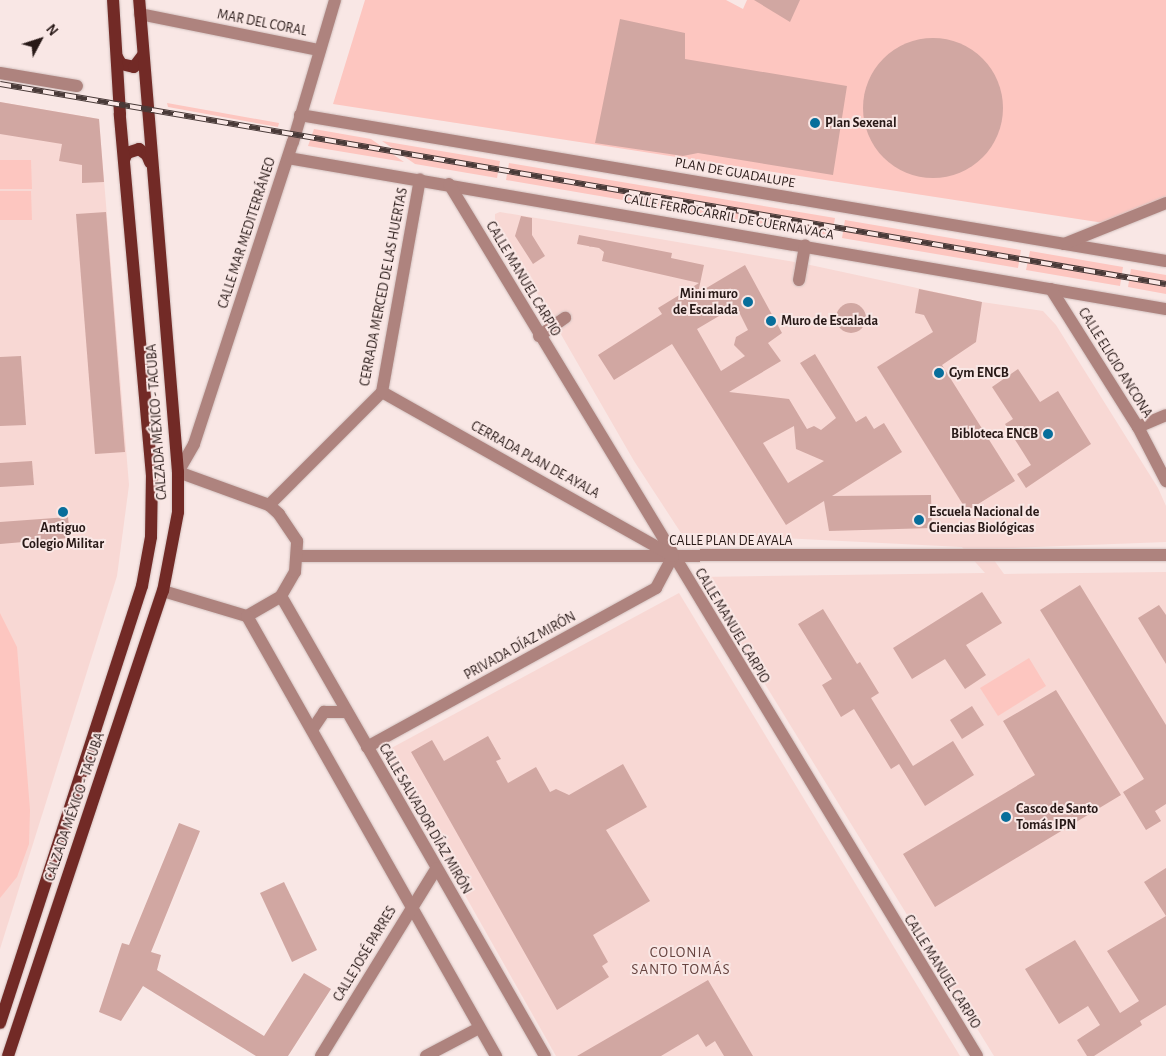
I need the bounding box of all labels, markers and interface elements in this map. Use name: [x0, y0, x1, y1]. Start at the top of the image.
street label: MAR DEL CORAL: [216, 6, 308, 40]
north arrow: [15, 15, 65, 65]
text: N: [43, 22, 60, 39]
place label: Plan Sexenal: [825, 115, 897, 131]
marker: Plan Sexenal: [809, 117, 821, 129]
street label: PLAN DE GUADALUPE: [674, 154, 796, 192]
street label: CALLE MAR MEDITERRÁNEO: [215, 155, 279, 311]
street label: CERRADA MERCED DE LAS HUERTAS: [357, 186, 411, 388]
street label: CALLE FERROCARRIL DE CUERNAVACA: [623, 190, 835, 244]
street label: CALLE MANUEL CARPIO: [482, 218, 564, 340]
place label: Mini muro de Escalada: [673, 286, 738, 318]
marker: Mini muro de Escalada: [742, 296, 754, 308]
street label: CALLE ELIGIO ANCONA: [1074, 305, 1156, 421]
place label: Muro de Escalada: [781, 313, 878, 329]
marker: Muro de Escalada: [765, 315, 777, 327]
street label: CALZADA MÉXICO - TACUBA: [143, 343, 171, 501]
place label: Gym ENCB: [949, 365, 1009, 381]
marker: Gym ENCB: [933, 367, 945, 379]
street label: CERRADA PLAN DE AYALA: [468, 418, 602, 502]
place label: Bibloteca ENCB: [951, 426, 1038, 442]
marker: Bibloteca ENCB: [1042, 428, 1054, 440]
place label: Escuela Nacional de Ciencias Biológicas: [929, 504, 1039, 536]
marker: Antiguo Colegio Militar: [57, 506, 69, 518]
marker: Escuela Nacional de Ciencias Biológicas: [913, 514, 925, 526]
place label: Antiguo Colegio Militar: [22, 520, 104, 552]
street label: CALLE PLAN DE AYALA: [669, 533, 793, 549]
street label: CALLE MANUEL CARPIO: [691, 565, 773, 687]
street label: PRIVADA DÍAZ MIRÓN: [461, 608, 579, 684]
street label: CALZADA MÉXICO - TACUBA: [42, 730, 108, 884]
street label: CALLE SALVADOR DÍAZ MIRÓN: [375, 741, 475, 897]
place label: Casco de Santo Tomás IPN: [1016, 801, 1098, 834]
marker: Casco de Santo Tomás IPN: [1000, 811, 1012, 823]
street label: CALLE JOSÉ PARRES: [330, 903, 400, 1005]
street label: CALLE MANUEL CARPIO: [900, 912, 984, 1032]
district label: COLONIA SANTO TOMÁS: [630, 943, 732, 978]

